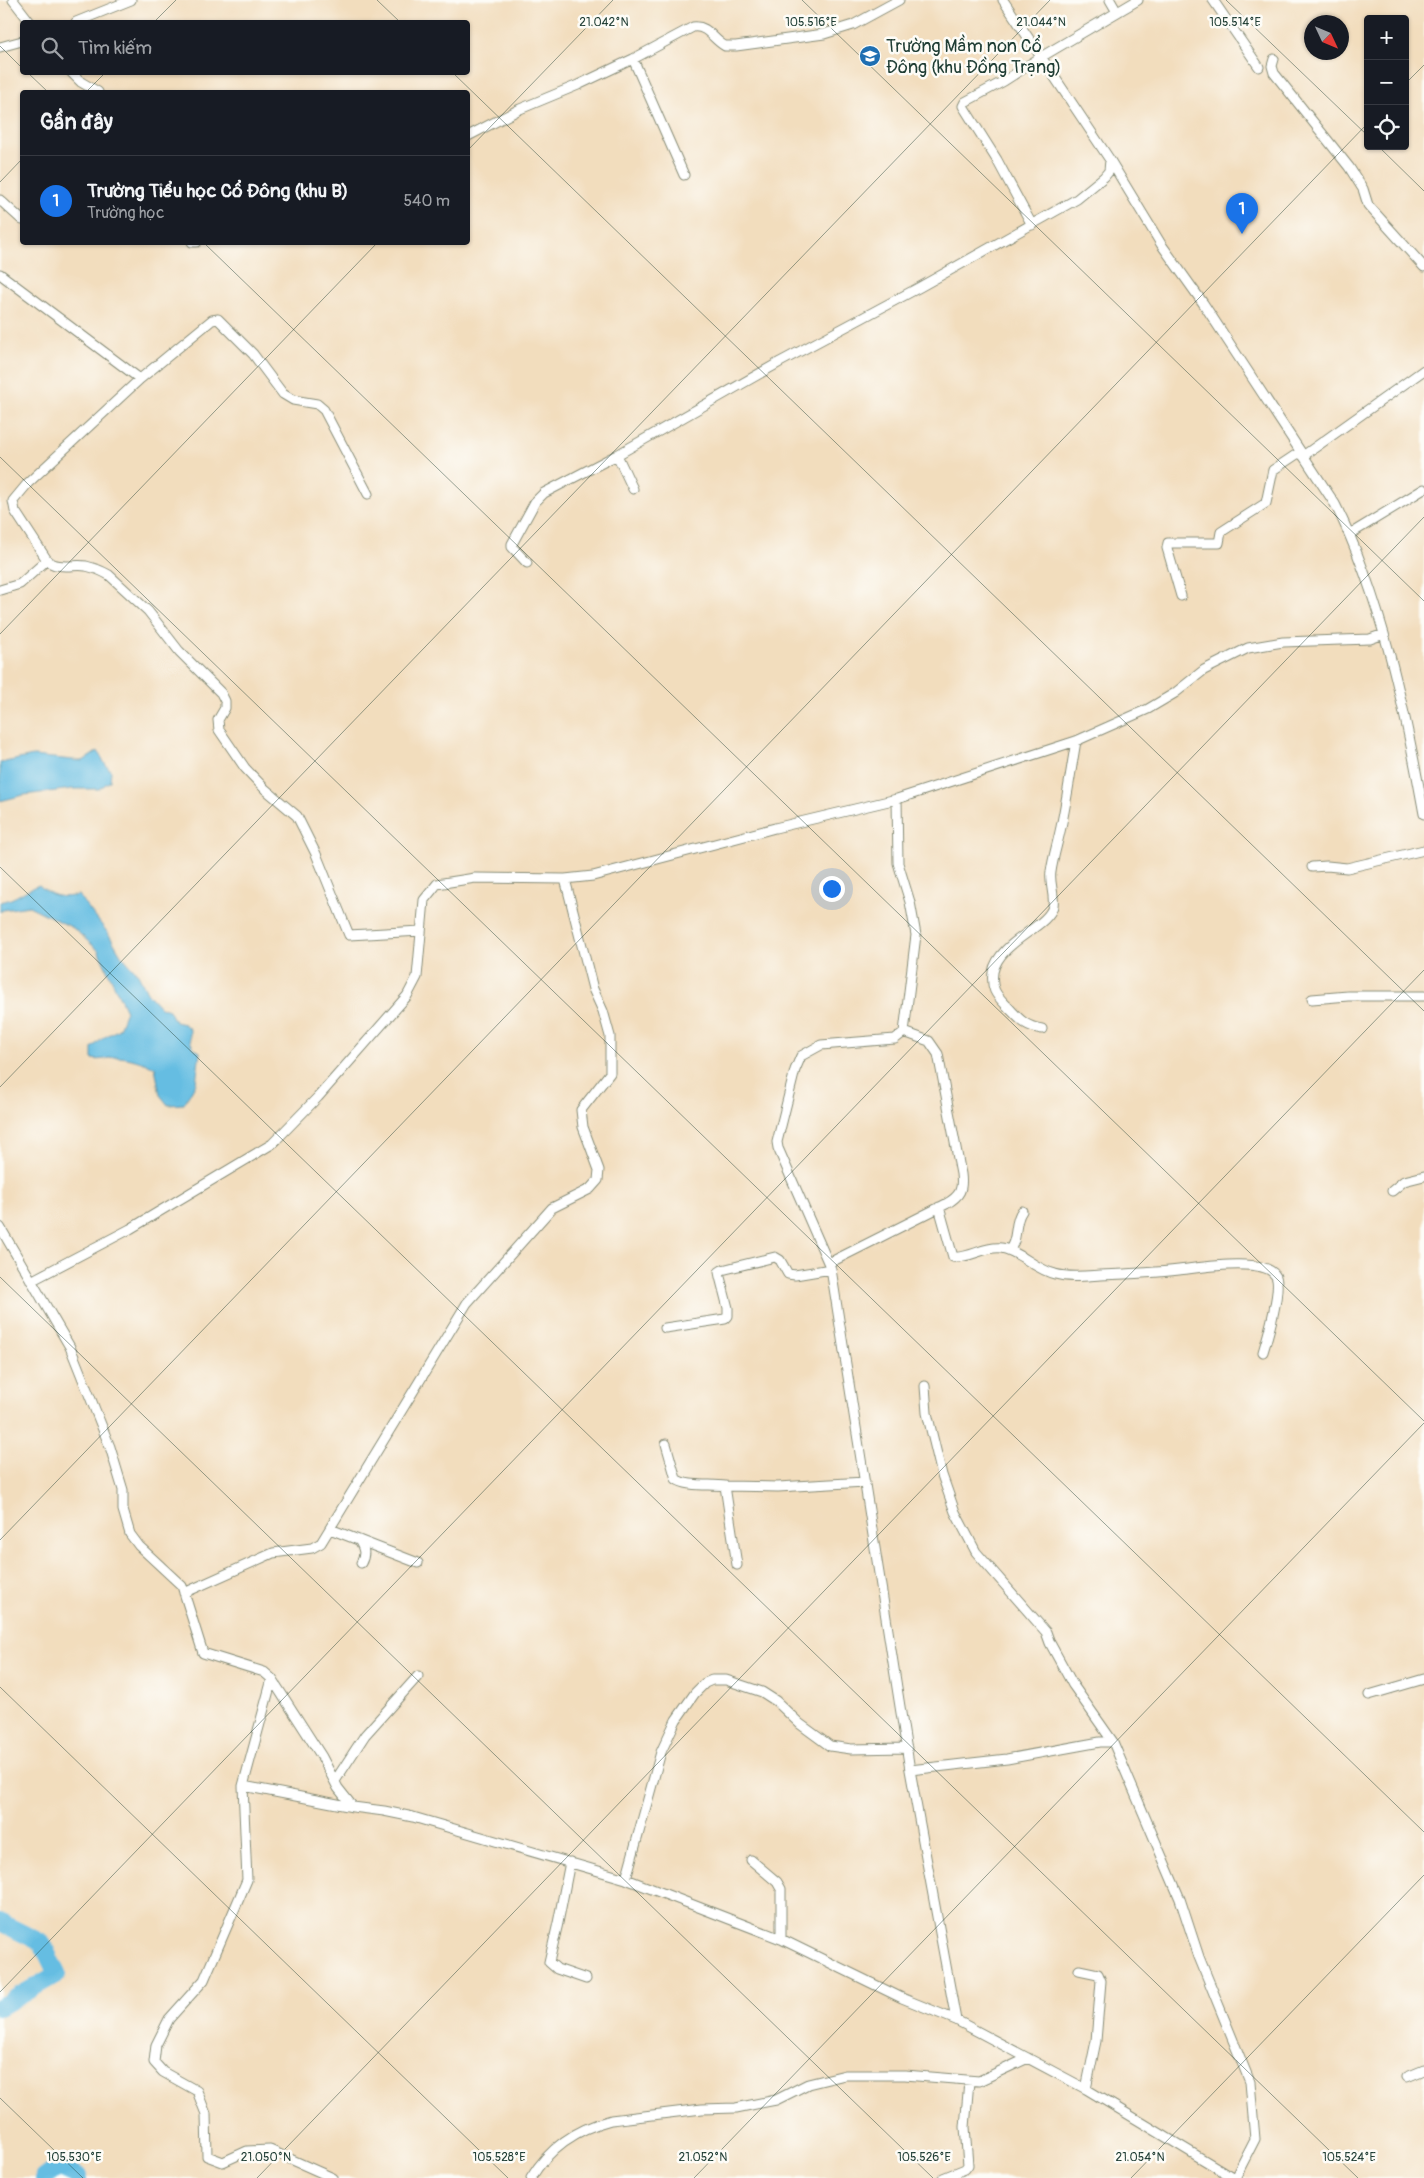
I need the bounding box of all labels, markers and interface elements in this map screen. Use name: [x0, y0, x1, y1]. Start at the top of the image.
text: 21.042°N: [579, 15, 629, 30]
text: 105.516°E: [785, 15, 837, 30]
text: 21.044°N: [1016, 15, 1066, 30]
text: 105.514°E: [1209, 15, 1261, 30]
north arrow: [1304, 15, 1349, 60]
map controls: [1364, 15, 1409, 150]
button: +: [1364, 15, 1409, 60]
search box: [20, 20, 470, 75]
icon: search: [38, 34, 66, 62]
place label: Trường Mầm non Cổ Đông (khu Đồng Trạng): [886, 34, 1061, 79]
text: Tìm kiếm: [78, 36, 152, 60]
school or university icon: Trường Mầm non Cổ Đông (khu Đồng Trạng): [858, 44, 882, 68]
button: −: [1364, 60, 1409, 105]
button: locate: [1364, 105, 1409, 150]
text: Gần đây: [40, 109, 113, 136]
text: Trường Tiểu học Cổ Đông (khu B): [87, 179, 348, 203]
text: 1: [53, 191, 59, 211]
text: 540 m: [403, 191, 450, 211]
pin: 1: [1226, 193, 1258, 234]
text: Trường học: [87, 203, 164, 223]
your location: [819, 876, 845, 902]
text: 105.530°E: [47, 2150, 101, 2165]
text: 21.050°N: [241, 2150, 291, 2165]
text: 105.528°E: [473, 2150, 525, 2165]
text: 21.052°N: [679, 2150, 727, 2165]
text: 105.526°E: [897, 2150, 951, 2165]
text: 21.054°N: [1115, 2150, 1165, 2165]
text: 105.524°E: [1322, 2150, 1376, 2165]

